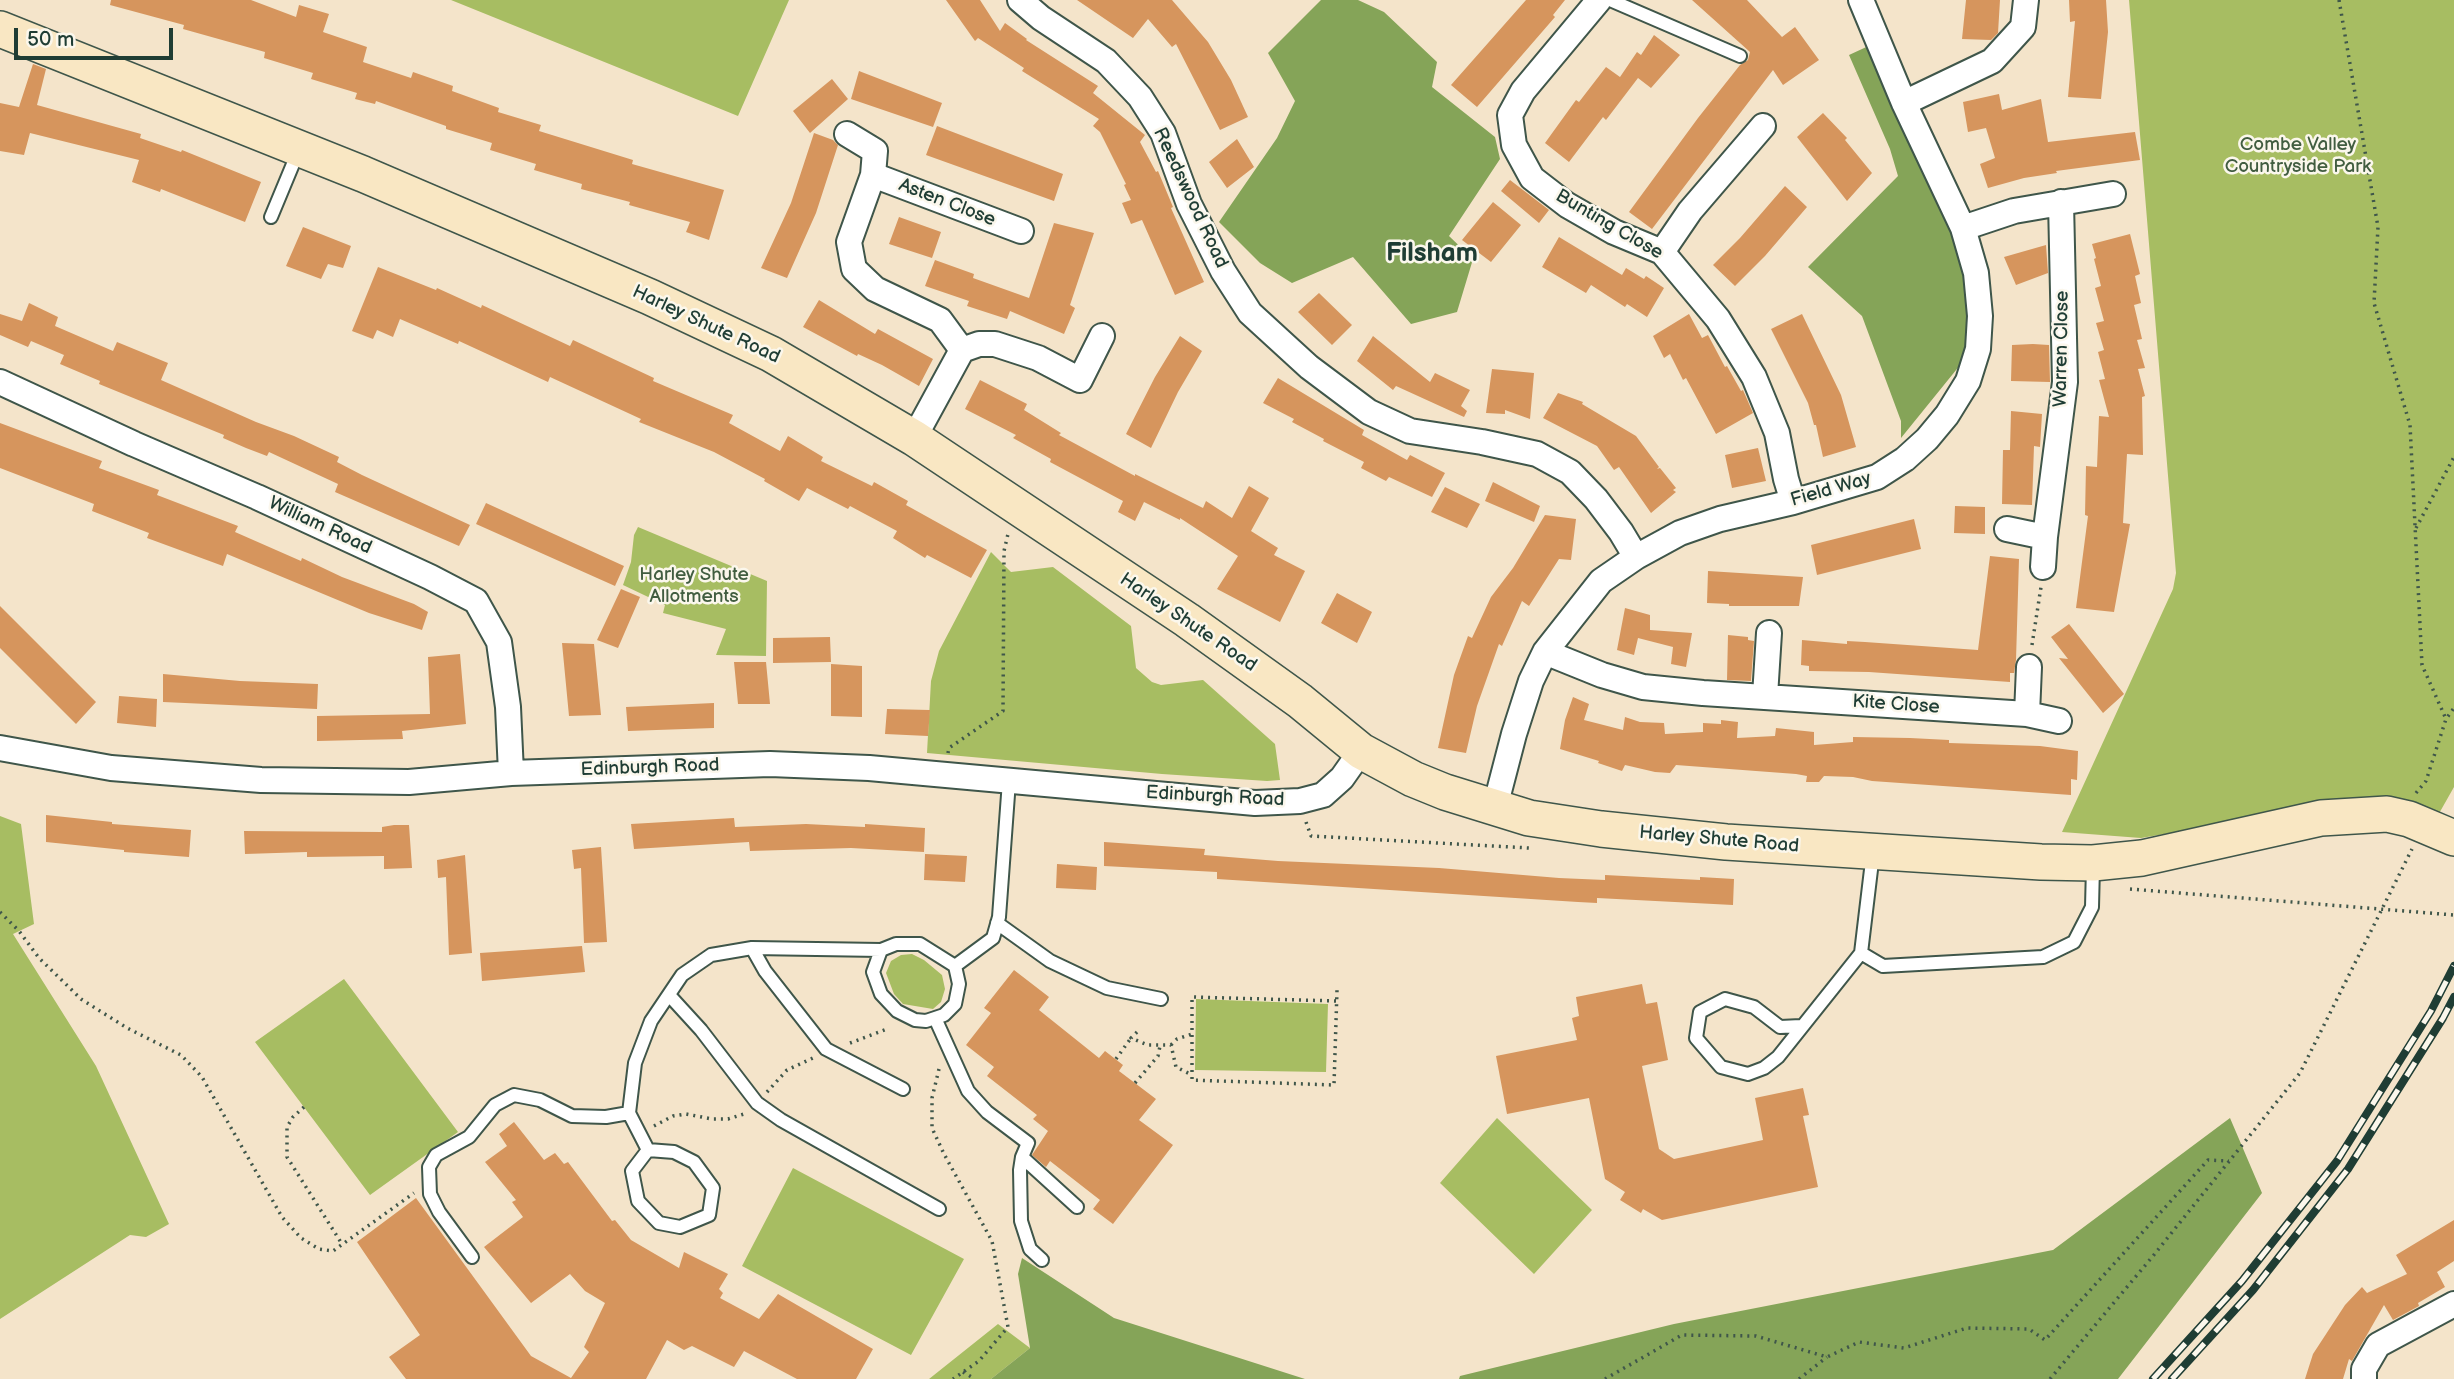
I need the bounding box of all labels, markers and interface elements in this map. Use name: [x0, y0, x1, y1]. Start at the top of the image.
scale bar: [18, 14, 177, 58]
text: 50 m: [27, 27, 74, 52]
street label: Reedswood Road: [1147, 124, 1233, 272]
park label: Combe Valley Countryside Park: [2225, 134, 2371, 178]
street label: Asten Close: [895, 174, 999, 232]
street label: Bunting Close: [1551, 185, 1667, 265]
district label: Filsham: [1386, 238, 1478, 270]
street label: Harley Shute Road: [628, 281, 784, 369]
street label: Warren Close: [2050, 291, 2074, 407]
street label: Field Way: [1788, 468, 1874, 512]
street label: William Road: [265, 492, 375, 560]
park label: Harley Shute Allotments: [639, 564, 749, 608]
street label: Harley Shute Road: [1115, 569, 1261, 677]
street label: Kite Close: [1852, 691, 1940, 719]
street label: Edinburgh Road: [580, 754, 720, 782]
street label: Edinburgh Road: [1145, 782, 1285, 812]
street label: Harley Shute Road: [1638, 822, 1800, 858]

